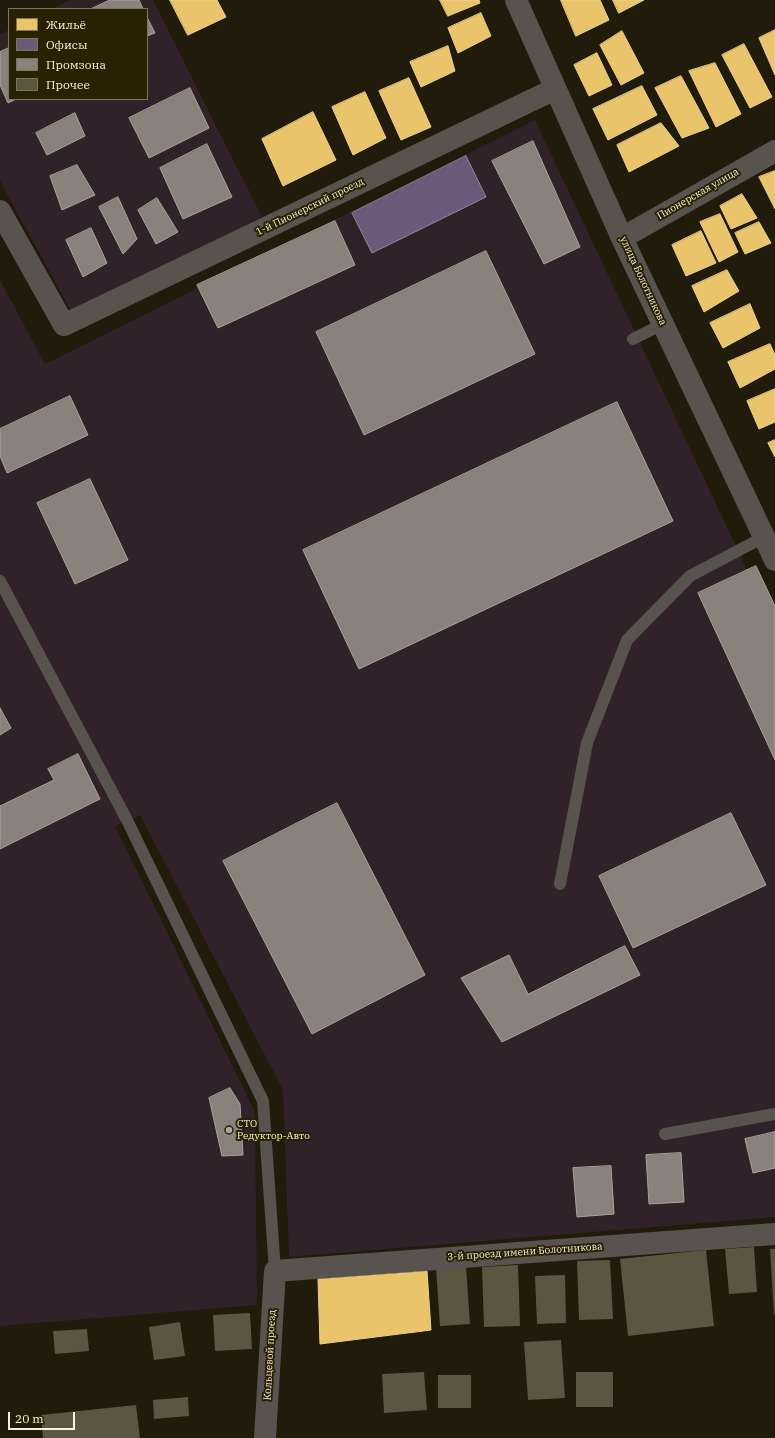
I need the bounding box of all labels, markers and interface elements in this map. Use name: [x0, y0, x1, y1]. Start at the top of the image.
legend: [8, 8, 148, 100]
text: Жильё: [46, 17, 86, 32]
text: Офисы: [46, 37, 88, 52]
text: Промзона: [46, 57, 106, 72]
text: Прочее: [46, 77, 90, 92]
street label: Пионерская улица: [655, 166, 741, 222]
street label: 1-й Пионерский проезд: [254, 176, 366, 238]
street label: улица Болотникова: [617, 235, 669, 327]
place label: СТО Редуктор-Авто: [237, 1118, 310, 1142]
marker: СТО Редуктор-Авто: [224, 1125, 234, 1135]
street label: 3-й проезд имени Болотникова: [447, 1241, 603, 1263]
street label: Кольцевой проезд: [262, 1309, 278, 1401]
scale bar: [10, 1404, 77, 1430]
text: 20 m: [15, 1411, 44, 1426]

